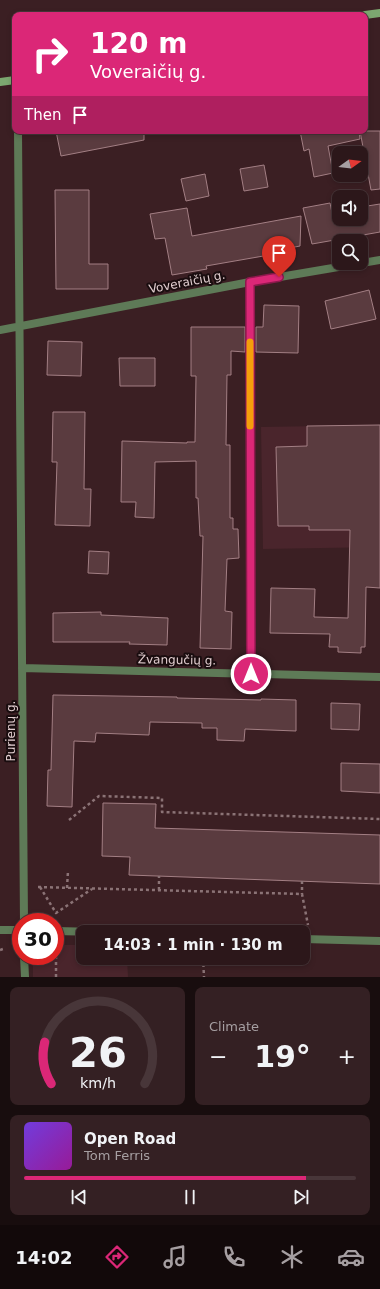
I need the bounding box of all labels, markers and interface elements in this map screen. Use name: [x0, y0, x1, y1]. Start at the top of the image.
text: 120 m: [90, 27, 187, 60]
icon: right: [24, 28, 76, 80]
text: Voveraičių g.: [90, 61, 206, 82]
icon: arrive: [69, 104, 91, 126]
text: Then: [24, 106, 61, 124]
north arrow: [332, 146, 368, 182]
map controls: [332, 146, 368, 270]
button: sound: [332, 190, 368, 226]
button: search: [332, 234, 368, 270]
pin: [262, 236, 296, 277]
icon: arrive: [268, 242, 290, 264]
street label: Voveraičių g.: [148, 268, 226, 296]
street label: Žvangučių g.: [138, 651, 216, 668]
position arrow: [230, 653, 272, 695]
street label: Purienų g.: [4, 701, 18, 761]
speed limit sign: 30: [12, 913, 64, 965]
text: 14:03 · 1 min · 130 m: [103, 936, 283, 954]
text: Climate: [209, 1019, 259, 1034]
text: 26: [69, 1028, 126, 1077]
text: 19°: [254, 1039, 311, 1074]
text: −: [209, 1044, 227, 1069]
text: +: [338, 1044, 356, 1069]
text: km/h: [79, 1075, 116, 1091]
text: Open Road: [84, 1130, 176, 1148]
text: Tom Ferris: [84, 1148, 150, 1163]
icon: previous: [68, 1186, 90, 1208]
icon: pause: [179, 1186, 201, 1208]
icon: next: [290, 1186, 312, 1208]
icon: directions: [103, 1243, 131, 1271]
icon: music: [161, 1243, 189, 1271]
icon: phone: [220, 1243, 248, 1271]
icon: climate: [278, 1243, 306, 1271]
icon: car: [337, 1243, 365, 1271]
text: 14:02: [15, 1247, 73, 1268]

